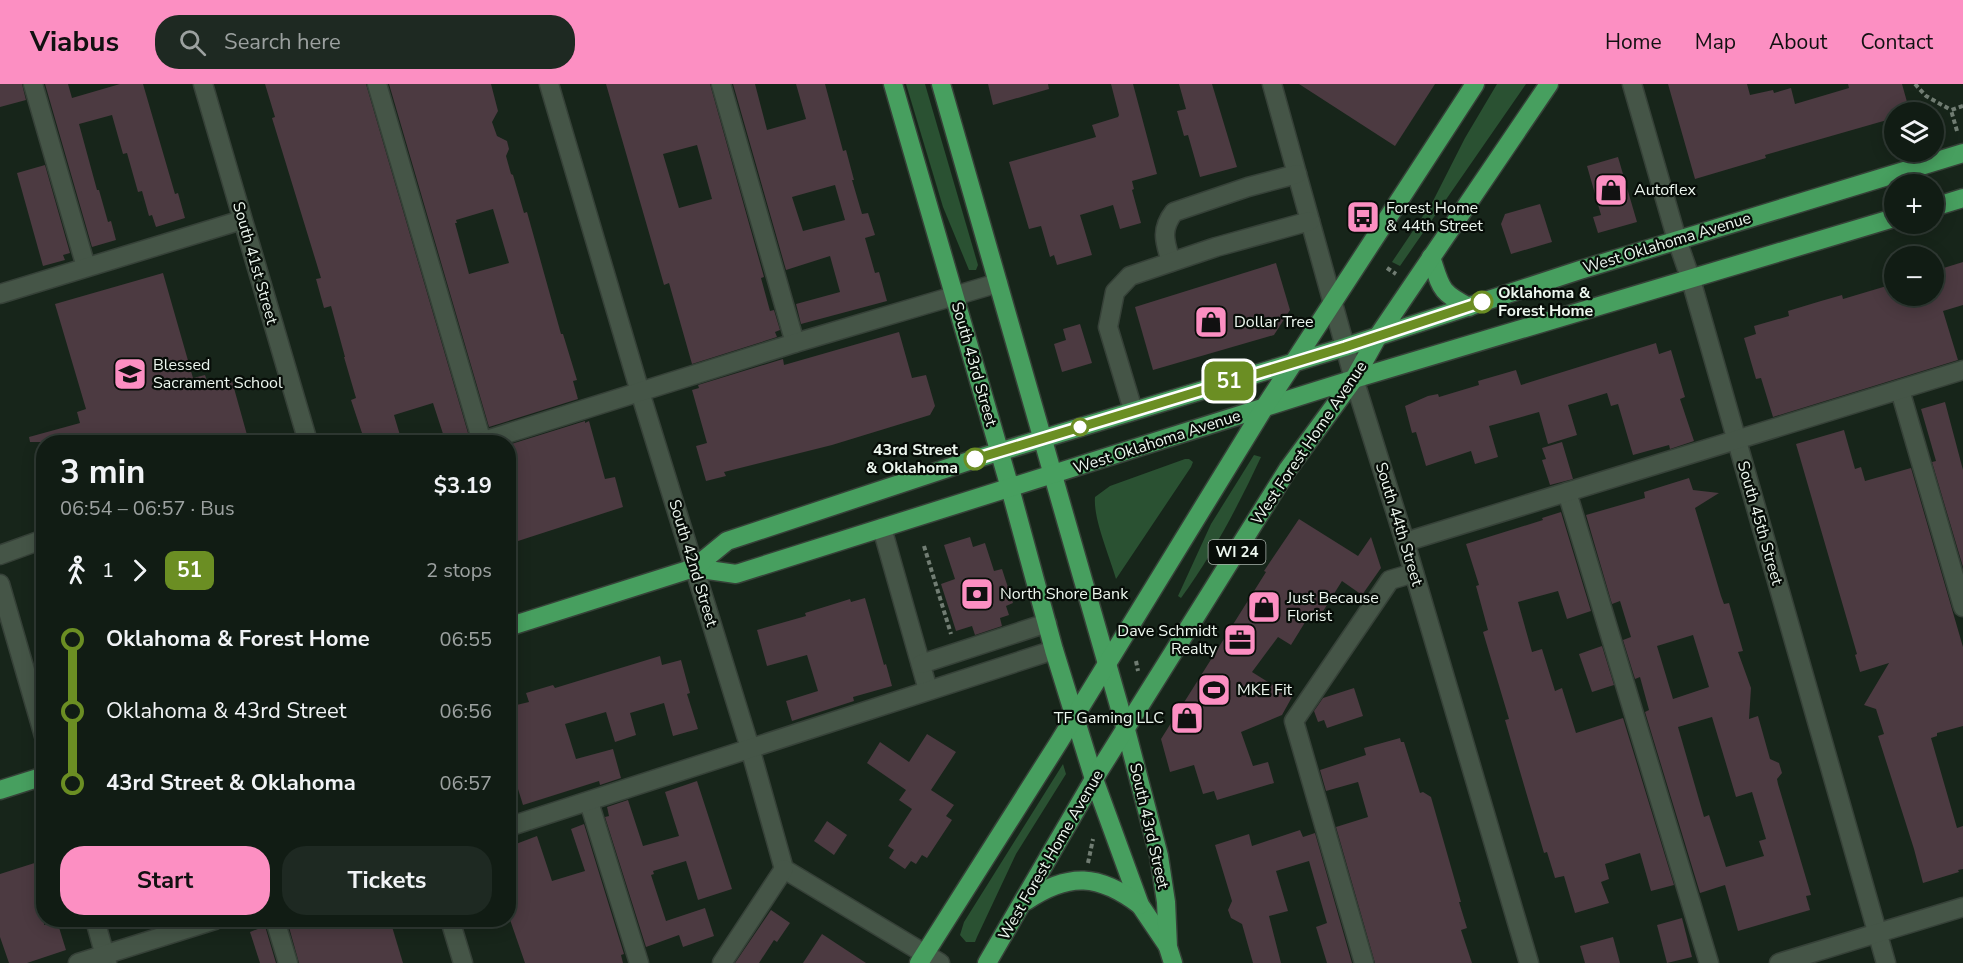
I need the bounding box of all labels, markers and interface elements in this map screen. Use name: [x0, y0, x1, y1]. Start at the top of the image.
search box: [155, 15, 575, 69]
text: Viabus: [30, 23, 119, 61]
icon: search: [176, 26, 209, 59]
text: Search here: [224, 27, 341, 57]
text: Home: [1605, 28, 1662, 56]
text: Map: [1695, 28, 1736, 56]
text: About: [1769, 28, 1827, 56]
text: Contact: [1860, 28, 1933, 56]
map controls: [1884, 102, 1944, 306]
button: layers: [1884, 102, 1944, 162]
shop icon: Autoflex: [1593, 172, 1629, 208]
button: +: [1884, 174, 1944, 234]
place label: Autoflex: [1634, 179, 1696, 201]
place label: Forest Home & 44th Street: [1386, 197, 1483, 237]
street label: South 41st Street: [227, 199, 283, 327]
bus stop icon: Forest Home & 44th Street: [1345, 199, 1381, 235]
street label: West Oklahoma Avenue: [1580, 207, 1754, 279]
button: −: [1884, 246, 1944, 306]
place label: Oklahoma & Forest Home: [1498, 282, 1594, 322]
marker: Oklahoma & Forest Home: [1471, 291, 1493, 313]
street label: South 43rd Street: [946, 299, 1002, 429]
shop icon: Dollar Tree: [1193, 304, 1229, 340]
place label: Dollar Tree: [1234, 311, 1314, 333]
place label: Blessed Sacrament School: [153, 354, 283, 394]
school or university icon: Blessed Sacrament School: [112, 356, 148, 392]
street label: West Forest Home Avenue: [1246, 357, 1372, 529]
line badge: 51: [1202, 362, 1256, 400]
text: 51: [1216, 367, 1242, 395]
street label: West Oklahoma Avenue: [1071, 405, 1243, 479]
unlabelled marker: [1071, 418, 1089, 436]
place label: 43rd Street & Oklahoma: [866, 439, 959, 479]
marker: 43rd Street & Oklahoma: [964, 448, 986, 470]
text: 3 min: [60, 450, 145, 495]
street label: South 45th Street: [1732, 458, 1788, 588]
street label: South 44th Street: [1370, 459, 1428, 589]
text: $3.19: [434, 471, 492, 501]
text: 06:54 – 06:57 · Bus: [60, 495, 235, 522]
street label: South 42nd Street: [663, 497, 723, 630]
road number: WI 24: [1208, 540, 1266, 564]
icon: walk: [60, 554, 93, 587]
icon: forward: [123, 554, 156, 587]
text: 51: [177, 556, 202, 584]
text: 1: [102, 557, 114, 584]
text: 2 stops: [426, 557, 492, 584]
bank icon: North Shore Bank: [959, 576, 995, 612]
place label: North Shore Bank: [1000, 583, 1129, 605]
place label: Just Because Florist: [1286, 587, 1379, 627]
shop icon: Just Because Florist: [1246, 589, 1282, 625]
place label: Dave Schmidt Realty: [1117, 620, 1218, 660]
office icon: Dave Schmidt Realty: [1222, 622, 1258, 658]
text: Oklahoma & Forest Home: [106, 624, 370, 654]
text: 06:55: [439, 626, 492, 653]
sports icon: MKE Fit: [1196, 672, 1232, 708]
place label: MKE Fit: [1237, 679, 1293, 701]
text: Oklahoma & 43rd Street: [106, 696, 346, 726]
text: 06:56: [439, 698, 492, 725]
shop icon: TF Gaming LLC: [1169, 700, 1205, 736]
place label: TF Gaming LLC: [1054, 707, 1164, 729]
street label: South 43rd Street: [1124, 761, 1174, 891]
street label: West Forest Home Avenue: [993, 766, 1109, 944]
text: 43rd Street & Oklahoma: [106, 768, 356, 798]
text: 06:57: [439, 770, 492, 797]
button: Start: [60, 846, 270, 915]
button: Tickets: [282, 846, 492, 915]

